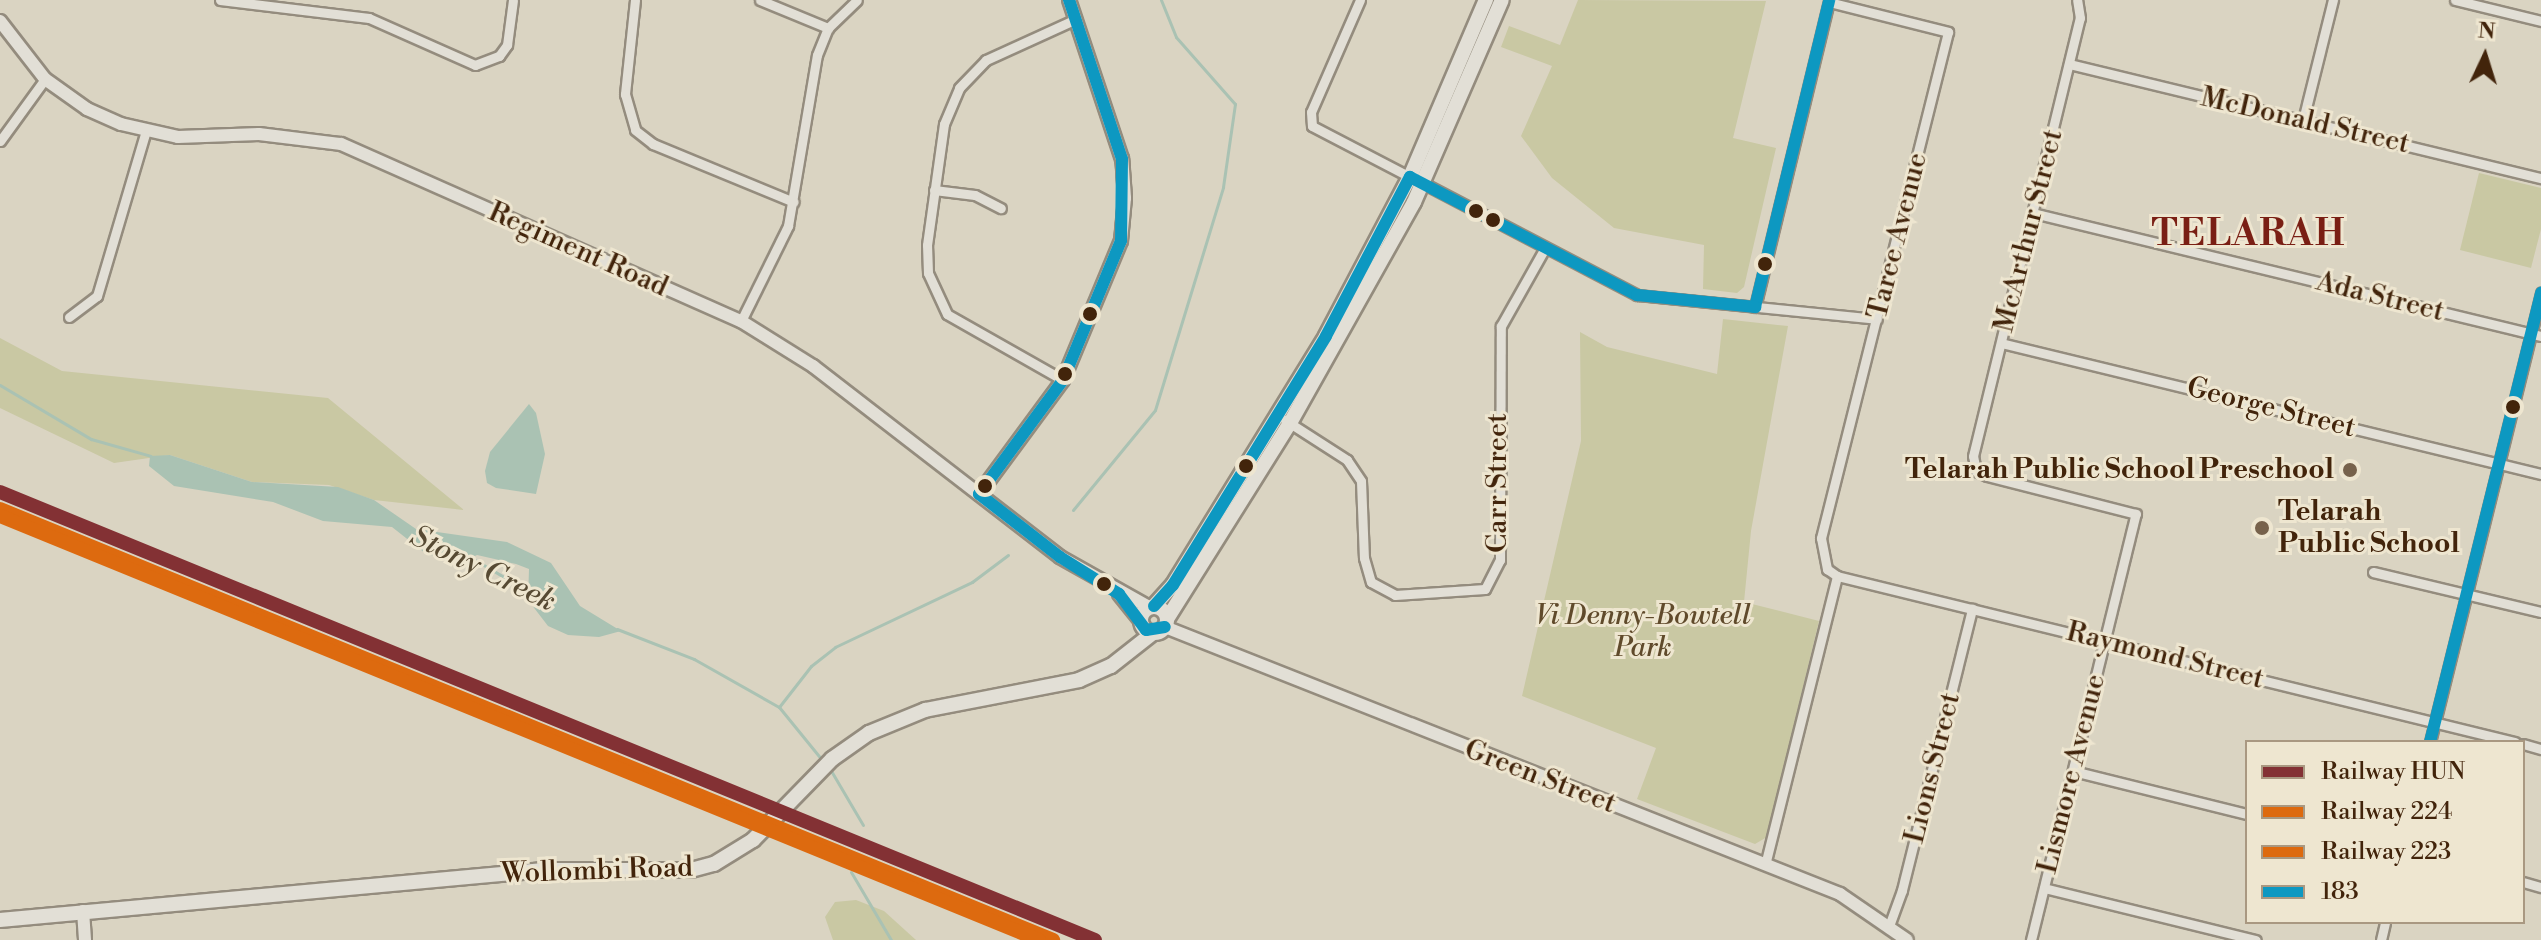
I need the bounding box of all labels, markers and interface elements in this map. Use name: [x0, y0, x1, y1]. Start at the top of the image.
north arrow: [2445, 16, 2525, 96]
text: N: [2477, 17, 2496, 46]
street label: McDonald Street: [2197, 81, 2413, 161]
street label: McArthur Street: [1988, 126, 2070, 336]
street label: Taree Avenue: [1861, 149, 1935, 323]
street label: Regiment Road: [483, 195, 673, 305]
unlabelled marker: [1468, 203, 1484, 219]
unlabelled marker: [1485, 212, 1501, 228]
district label: TELARAH: [2151, 213, 2347, 257]
unlabelled marker: [1757, 256, 1773, 272]
street label: Ada Street: [2313, 265, 2447, 329]
unlabelled marker: [1082, 306, 1098, 322]
unlabelled marker: [1057, 366, 1073, 382]
street label: George Street: [2183, 371, 2359, 445]
unlabelled marker: [2505, 399, 2521, 415]
street label: Carr Street: [1481, 413, 1515, 553]
place label: Telarah Public School Preschool: [1905, 453, 2334, 487]
unlabelled marker: [1238, 458, 1254, 474]
marker: Telarah Public School Preschool: [2341, 461, 2359, 479]
unlabelled marker: [977, 478, 993, 494]
place label: Telarah Public School: [2278, 495, 2460, 561]
water label: Stony Creek: [404, 518, 562, 620]
marker: Telarah Public School: [2253, 519, 2271, 537]
unlabelled marker: [1096, 576, 1112, 592]
park label: Vi Denny-Bowtell Park: [1535, 599, 1751, 665]
street label: Raymond Street: [2063, 615, 2267, 697]
street label: Lismore Avenue: [2031, 671, 2113, 877]
street label: Lions Street: [1898, 689, 1968, 847]
street label: Green Street: [1460, 733, 1620, 821]
legend: [2245, 740, 2525, 924]
text: Railway HUN: [2321, 757, 2465, 787]
text: Railway 224: [2321, 797, 2452, 827]
text: Railway 223: [2321, 837, 2451, 867]
street label: Wollombi Road: [500, 851, 694, 891]
text: 183: [2321, 877, 2359, 907]

